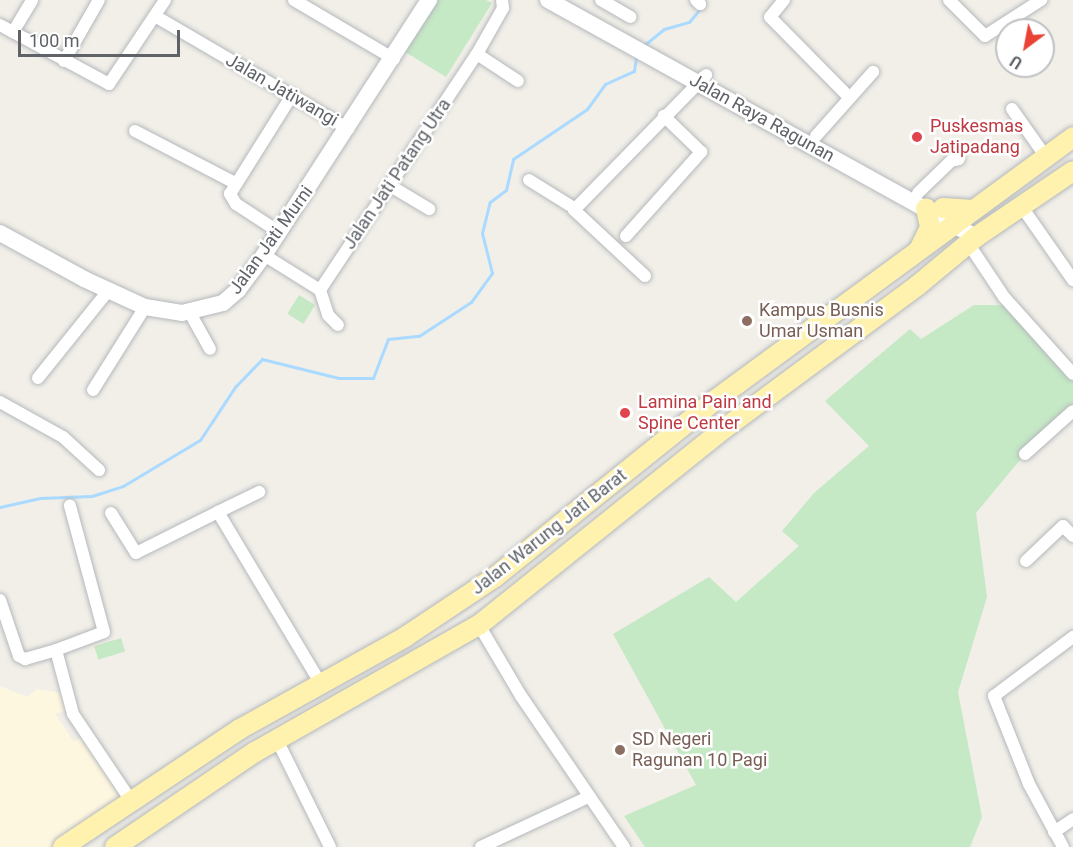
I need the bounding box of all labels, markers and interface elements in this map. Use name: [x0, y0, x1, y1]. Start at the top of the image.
scale bar: [21, 18, 183, 56]
north arrow: [995, 18, 1055, 78]
text: 100 m: [29, 30, 80, 51]
street label: Jalan Jatiwangi: [222, 49, 342, 131]
text: U: [1007, 51, 1026, 73]
street label: Jalan Raya Ragunan: [686, 69, 838, 167]
street label: Jalan Jati Patang Utra: [339, 95, 455, 253]
place label: Puskesmas Jatipadang: [930, 116, 1023, 158]
marker: Puskesmas Jatipadang: [908, 128, 926, 146]
street label: Jalan Jati Murni: [224, 182, 318, 298]
place label: Kampus Busnis Umar Usman: [759, 300, 884, 342]
marker: Kampus Busnis Umar Usman: [740, 314, 754, 328]
place label: Lamina Pain and Spine Center: [638, 392, 772, 434]
marker: Lamina Pain and Spine Center: [616, 404, 634, 422]
street label: Jalan Warung Jati Barat: [467, 465, 631, 599]
place label: SD Negeri Ragunan 10 Pagi: [632, 729, 767, 771]
marker: SD Negeri Ragunan 10 Pagi: [613, 743, 627, 757]

